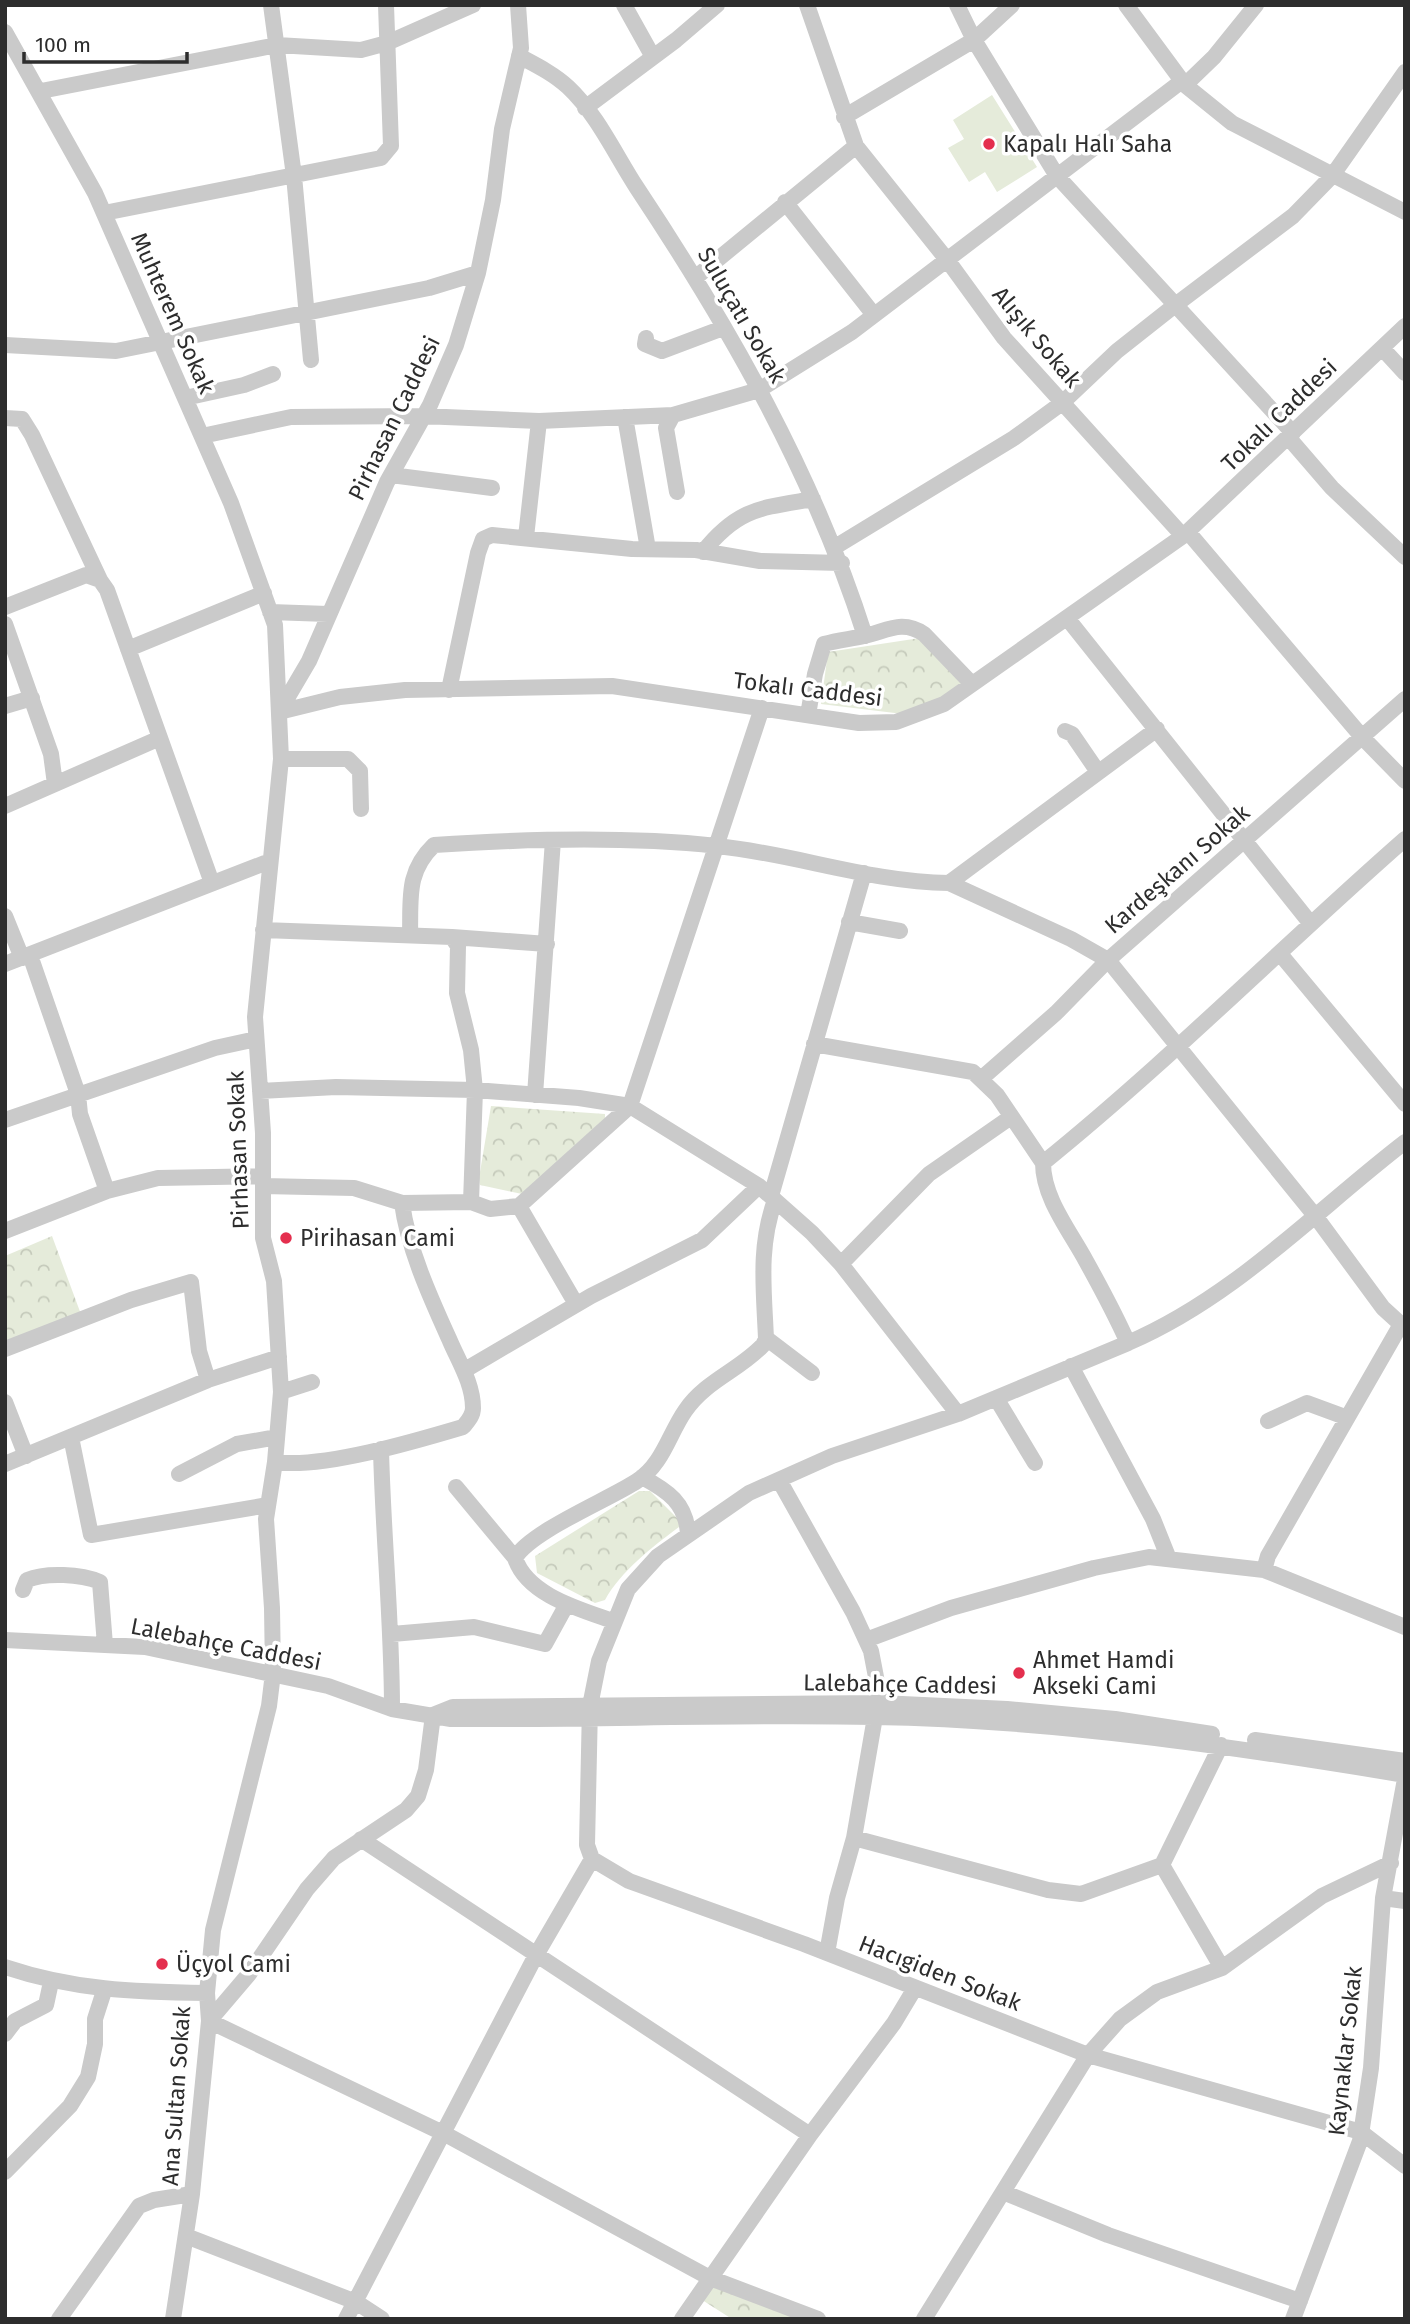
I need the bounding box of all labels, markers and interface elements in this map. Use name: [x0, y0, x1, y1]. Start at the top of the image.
scale bar: [24, 21, 187, 65]
text: 100 m: [35, 32, 91, 58]
place label: Kapalı Halı Saha: [1003, 130, 1172, 158]
marker: Kapalı Halı Saha: [981, 136, 997, 152]
street label: Muhterem Sokak: [125, 228, 221, 398]
street label: Suluçatı Sokak: [692, 242, 792, 388]
street label: Alışık Sokak: [987, 281, 1087, 393]
street label: Pirhasan Caddesi: [342, 331, 446, 505]
street label: Tokalı Caddesi: [1215, 353, 1343, 477]
street label: Tokalı Caddesi: [732, 666, 884, 712]
street label: Kardeşkanı Sokak: [1099, 798, 1255, 940]
street label: Pirhasan Sokak: [221, 1070, 255, 1230]
place label: Pirihasan Cami: [300, 1224, 455, 1252]
marker: Pirihasan Cami: [278, 1230, 294, 1246]
street label: Lalebahçe Caddesi: [128, 1612, 324, 1676]
place label: Ahmet Hamdi Akseki Cami: [1033, 1646, 1174, 1700]
marker: Ahmet Hamdi Akseki Cami: [1011, 1665, 1027, 1681]
street label: Lalebahçe Caddesi: [803, 1668, 997, 1700]
street label: Hacıgiden Sokak: [855, 1929, 1025, 2017]
place label: Üçyol Cami: [176, 1950, 291, 1978]
marker: Üçyol Cami: [154, 1956, 170, 1972]
street label: Kaynaklar Sokak: [1322, 1965, 1368, 2137]
street label: Ana Sultan Sokak: [156, 2005, 196, 2187]

